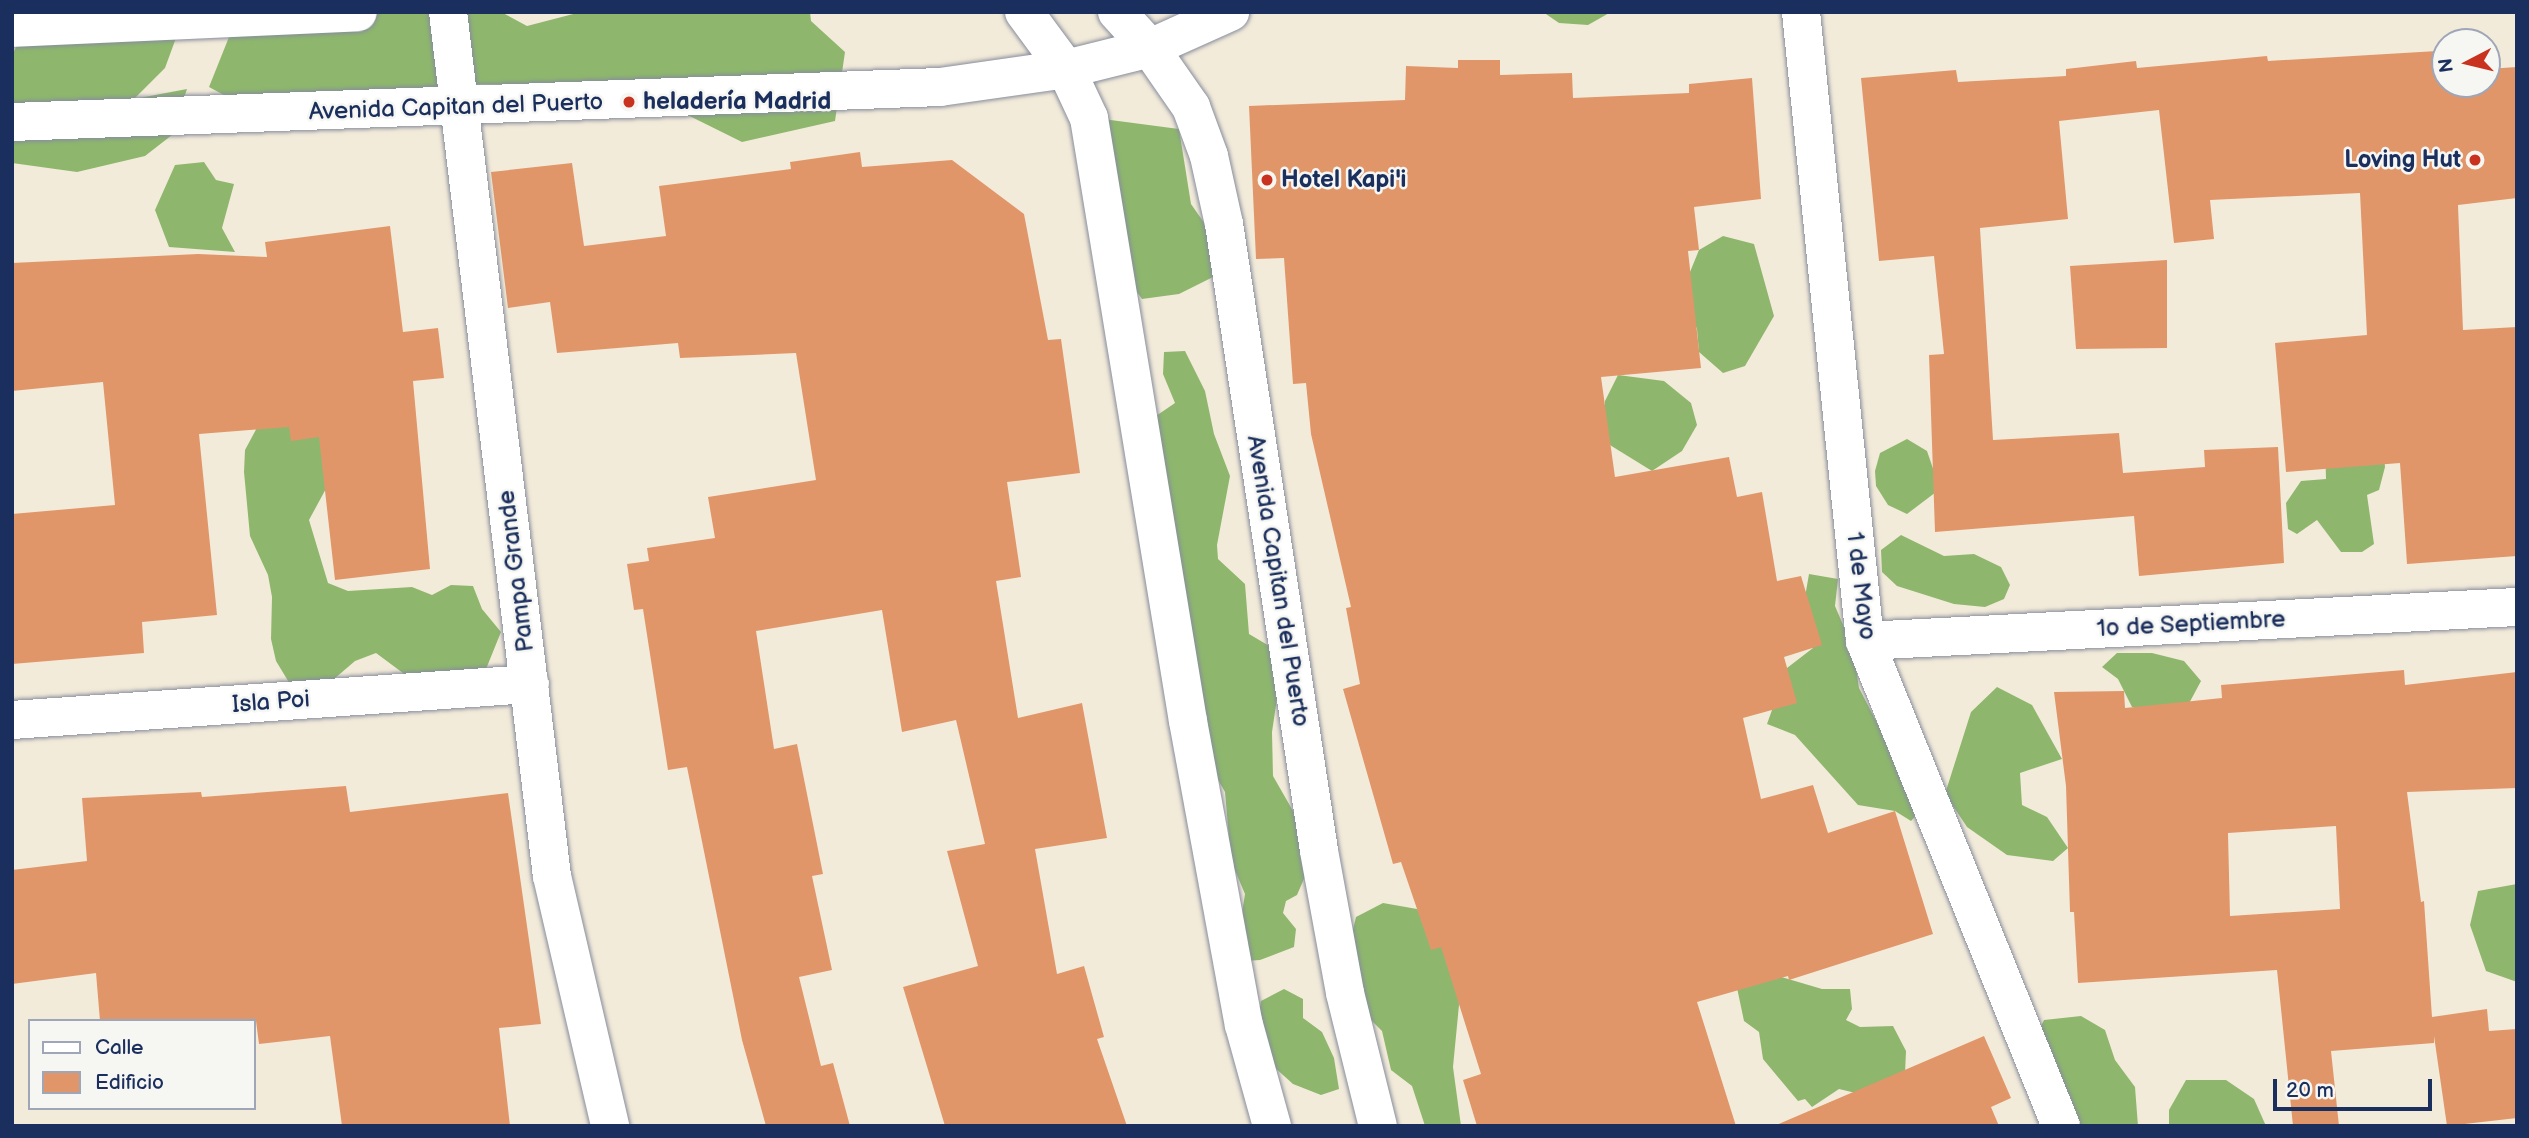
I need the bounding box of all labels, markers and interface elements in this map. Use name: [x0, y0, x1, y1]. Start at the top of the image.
north arrow: [2431, 28, 2501, 98]
text: N: [2434, 57, 2459, 74]
street label: Avenida Capitan del Puerto: [308, 87, 604, 127]
place label: heladería Madrid: [643, 88, 831, 116]
marker: heladería Madrid: [621, 94, 637, 110]
place label: Loving Hut: [2344, 146, 2461, 174]
marker: Loving Hut: [2467, 152, 2483, 168]
place label: Hotel Kapi'i: [1281, 166, 1406, 194]
marker: Hotel Kapi'i: [1259, 172, 1275, 188]
street label: Avenida Capitan del Puerto: [1241, 433, 1315, 729]
street label: Pampa Grande: [492, 488, 540, 654]
street label: 1 de Mayo: [1840, 530, 1882, 642]
street label: 1o de Septiembre: [2096, 605, 2286, 643]
street label: Isla Poi: [231, 685, 311, 719]
legend: [28, 1019, 256, 1110]
text: Calle: [95, 1035, 144, 1060]
scale bar: [2277, 1064, 2436, 1108]
text: Edificio: [95, 1070, 164, 1095]
text: 20 m: [2286, 1078, 2334, 1103]

